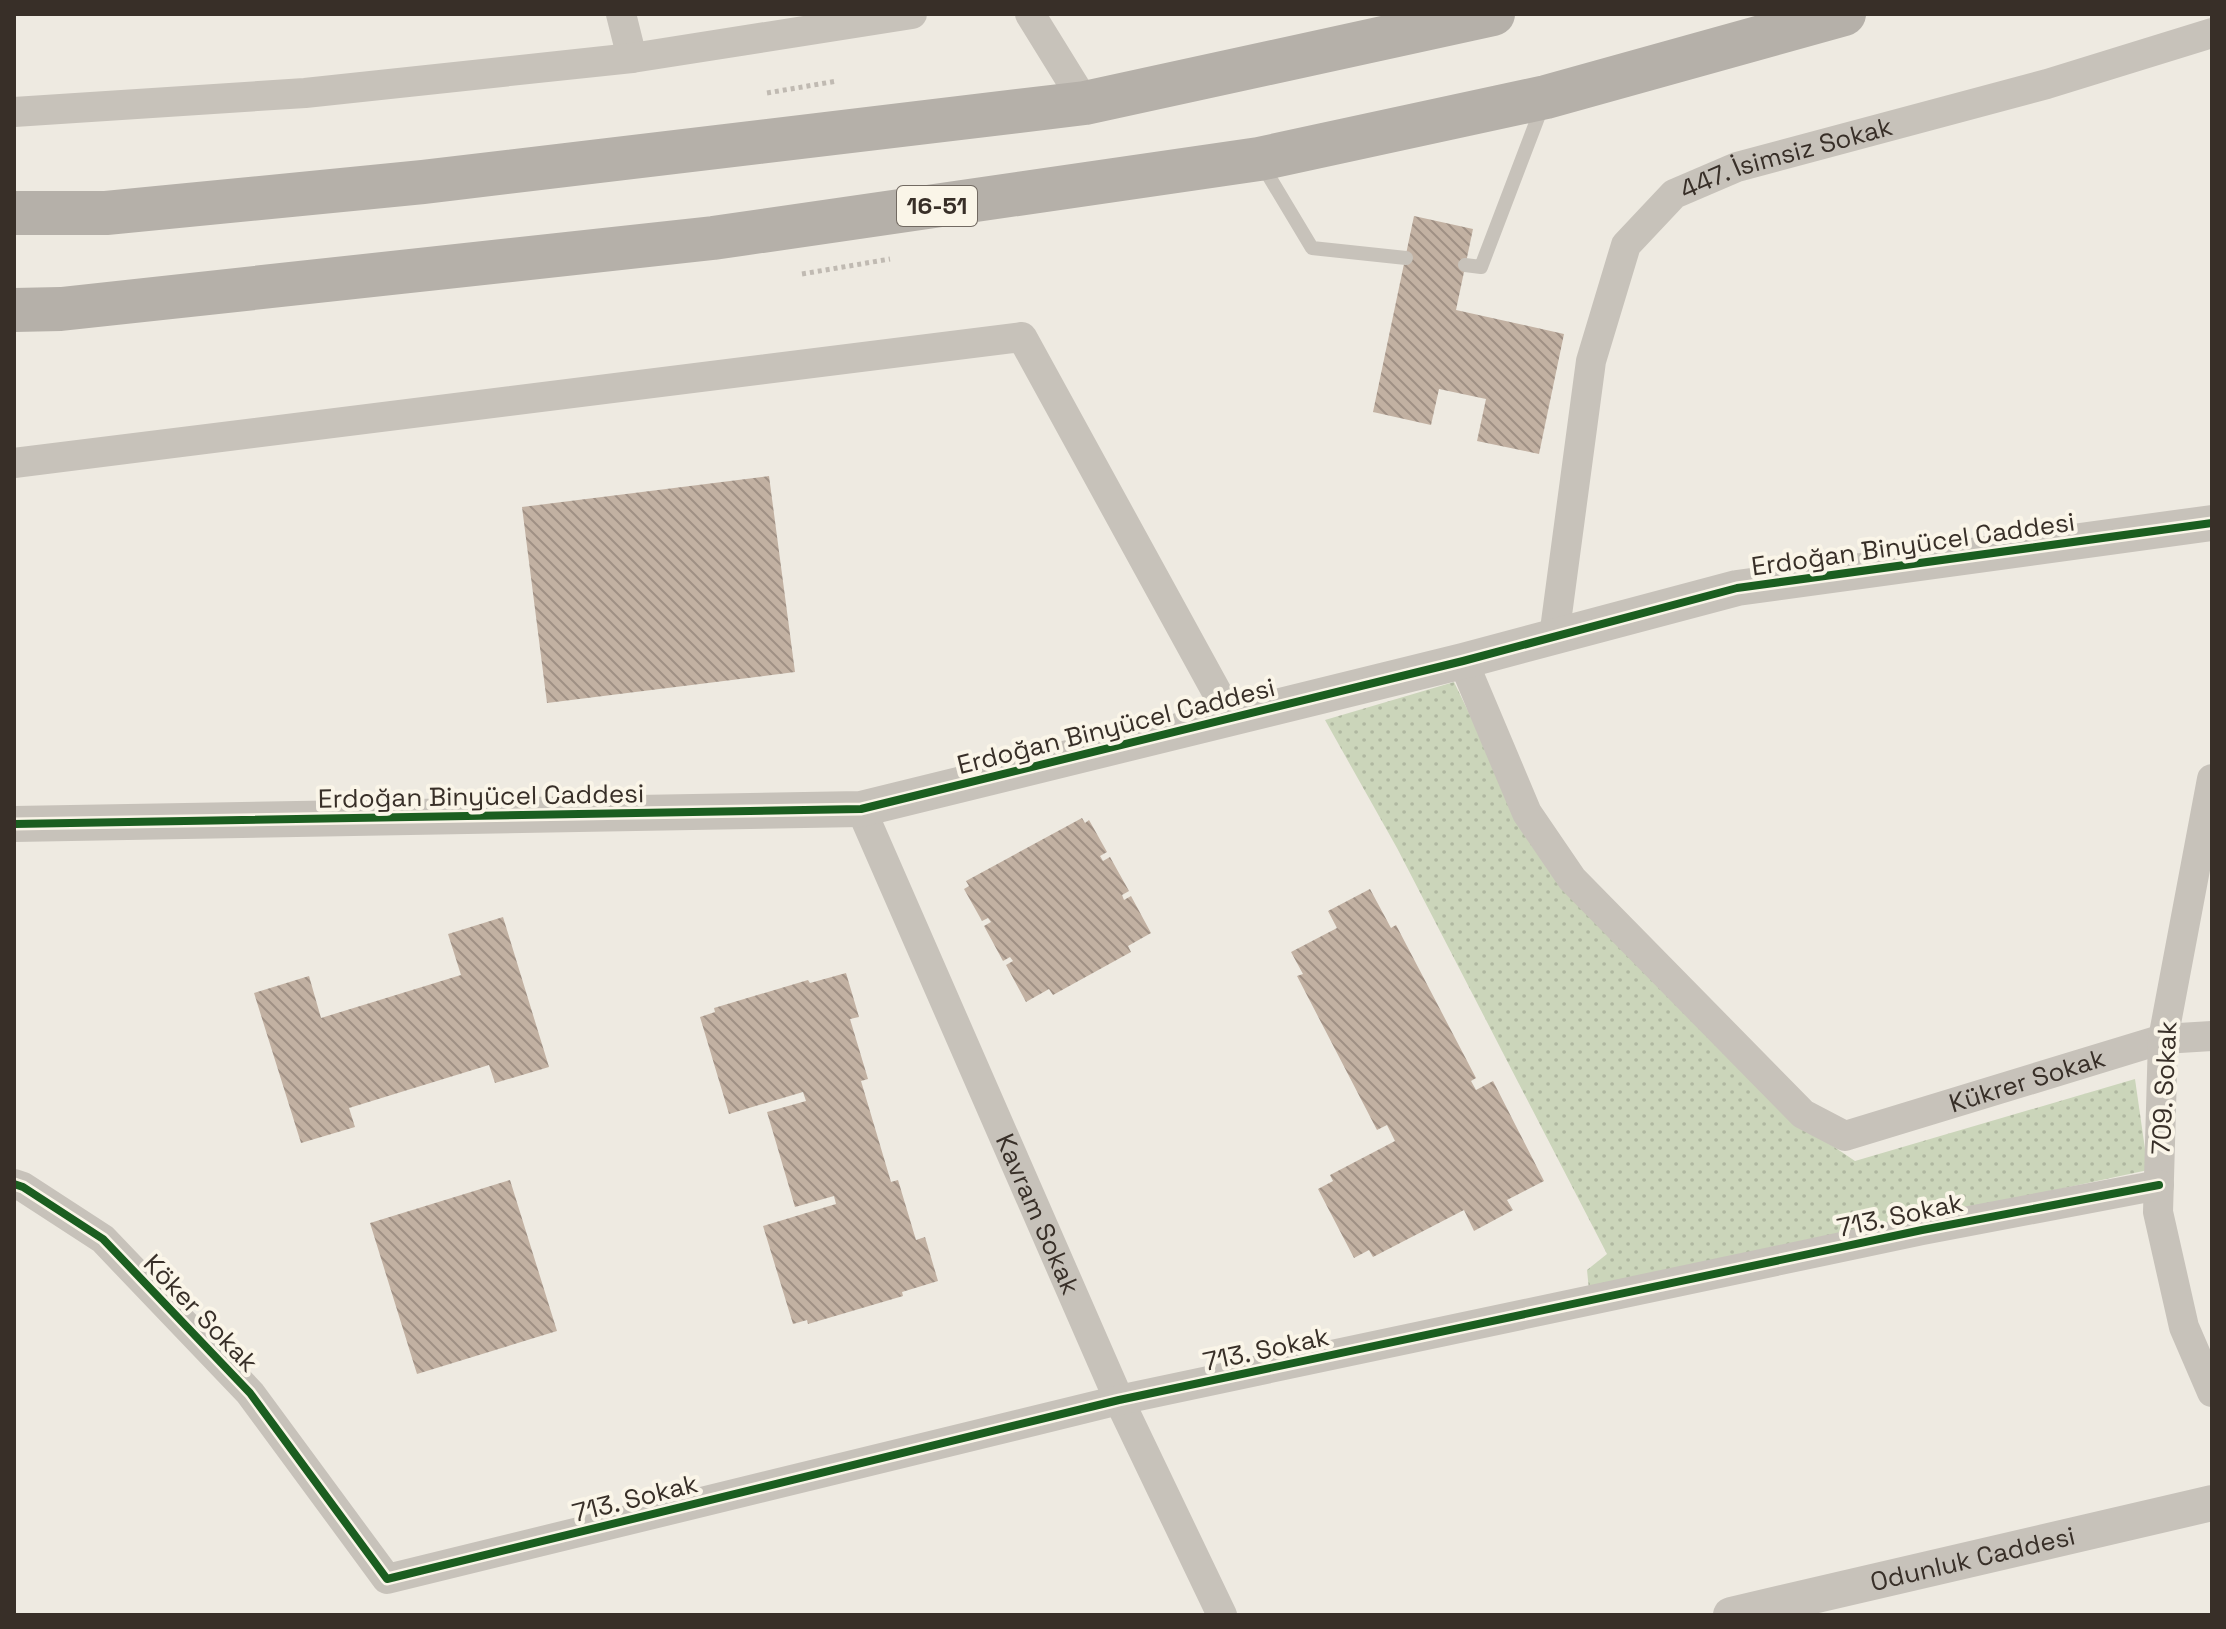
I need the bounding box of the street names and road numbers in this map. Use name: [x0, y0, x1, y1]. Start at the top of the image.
street label: 447. İsimsiz Sokak: [1675, 109, 1896, 207]
road number: 16-51: [897, 186, 977, 226]
street label: Erdoğan Binyücel Caddesi: [1749, 504, 2077, 584]
street label: Erdoğan Binyücel Caddesi: [954, 670, 1278, 782]
street label: Erdoğan Binyücel Caddesi: [318, 776, 644, 816]
street label: 709. Sokak: [2144, 1020, 2184, 1156]
street label: Kükrer Sokak: [1945, 1041, 2109, 1120]
street label: Kavram Sokak: [988, 1128, 1088, 1300]
street label: 713. Sokak: [1834, 1185, 1966, 1245]
street label: Köker Sokak: [136, 1247, 266, 1379]
street label: 713. Sokak: [1200, 1319, 1332, 1379]
street label: 713. Sokak: [569, 1466, 701, 1530]
street label: Odunluk Caddesi: [1867, 1518, 2078, 1599]

